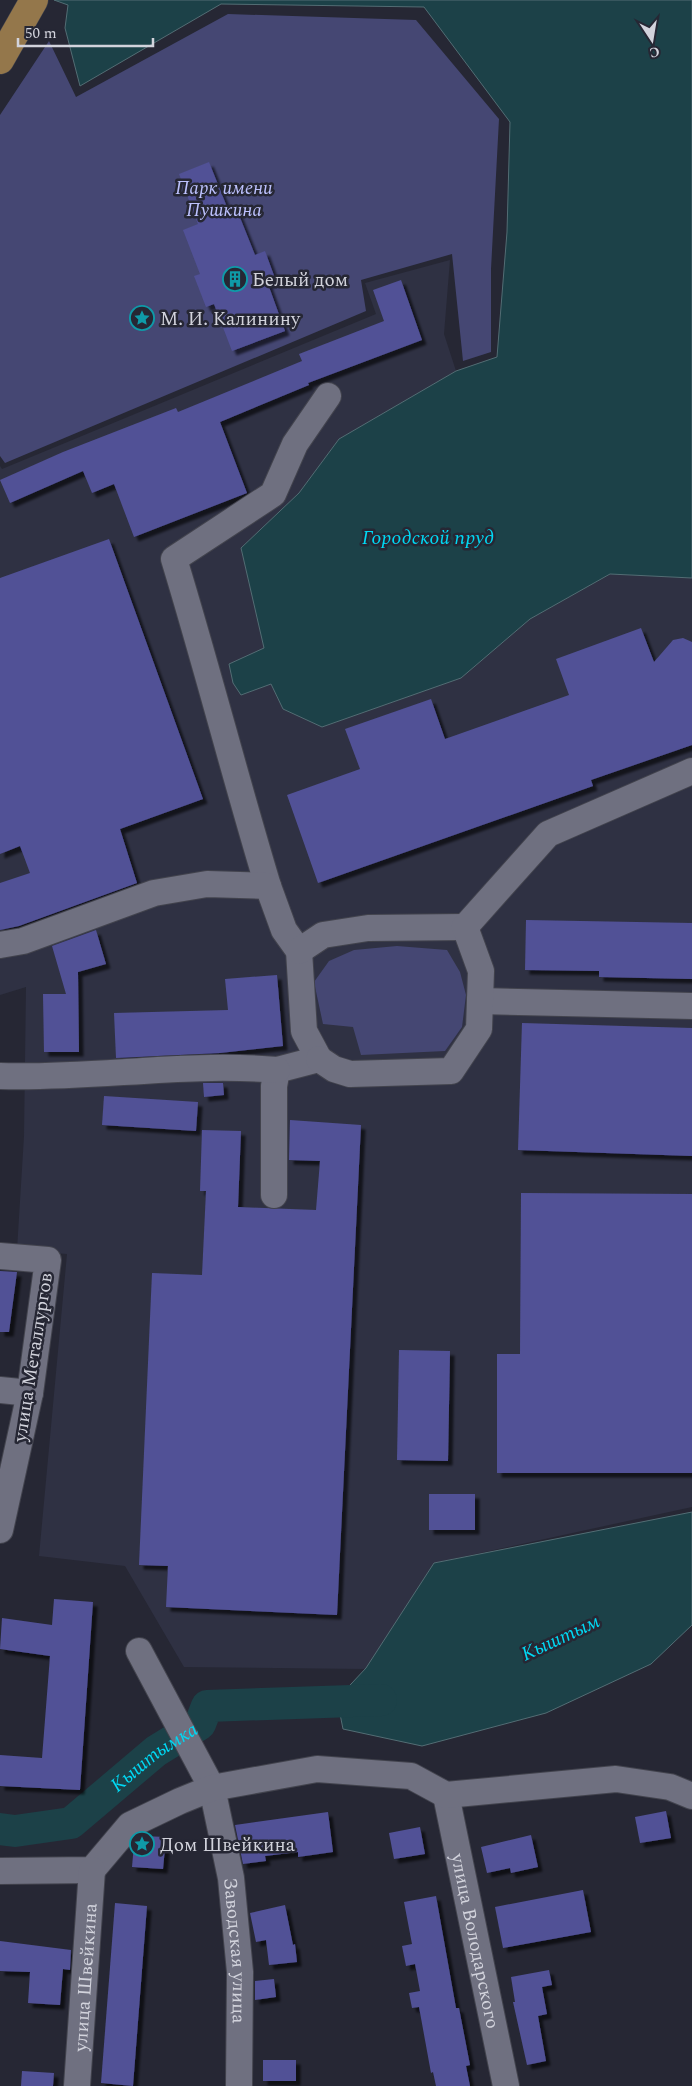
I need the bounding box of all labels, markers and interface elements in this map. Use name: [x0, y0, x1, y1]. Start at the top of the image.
scale bar: [18, 15, 152, 47]
north arrow: [627, 15, 677, 65]
text: 50 m: [25, 22, 57, 45]
text: С: [648, 41, 662, 64]
park label: Парк имени Пушкина: [175, 174, 273, 225]
building icon: Белый дом: [222, 266, 248, 292]
place label: Белый дом: [252, 266, 348, 295]
place icon: М. И. Калинину: [129, 305, 155, 331]
place label: М. И. Калинину: [160, 305, 301, 334]
water label: Городской пруд: [362, 523, 494, 553]
street label: улица Металлургов: [6, 1271, 61, 1445]
water label: Кыштым: [516, 1606, 605, 1669]
water label: Кыштымка: [104, 1715, 204, 1800]
place icon: Дом Швейкина: [129, 1831, 155, 1857]
place label: Дом Швейкина: [160, 1831, 296, 1860]
street label: улица Володарского: [442, 1850, 507, 2032]
street label: Заводская улица: [215, 1876, 253, 2024]
street label: улица Швейкина: [66, 1901, 106, 2054]

